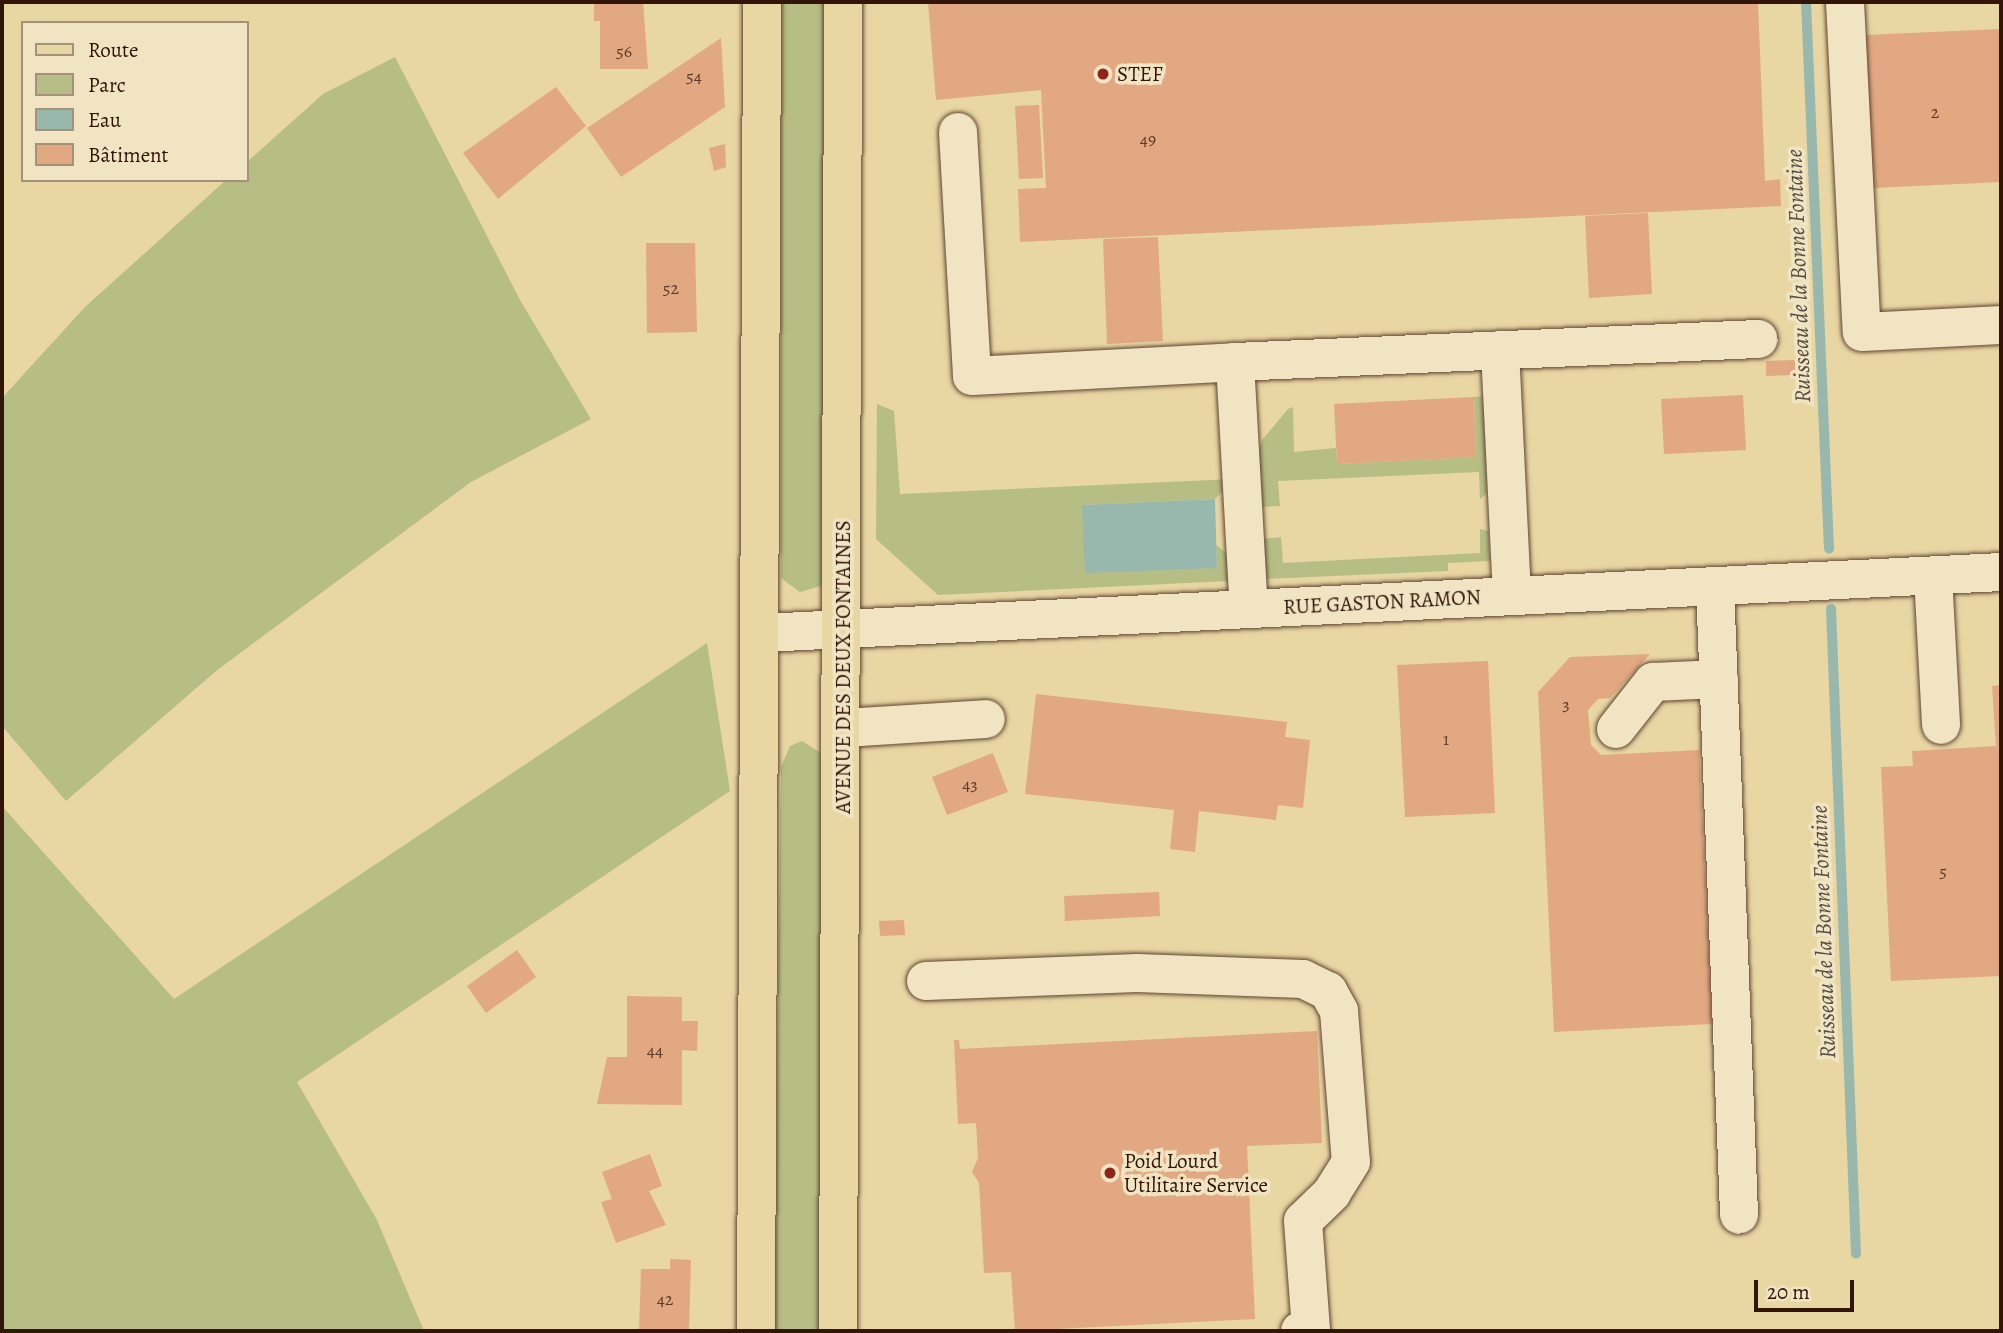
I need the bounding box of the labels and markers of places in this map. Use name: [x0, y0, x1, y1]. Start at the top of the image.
place label: STEF: [1117, 61, 1163, 87]
marker: STEF: [1095, 66, 1111, 82]
place label: Poid Lourd Utilitaire Service: [1124, 1148, 1268, 1198]
marker: Poid Lourd Utilitaire Service: [1102, 1165, 1118, 1181]

